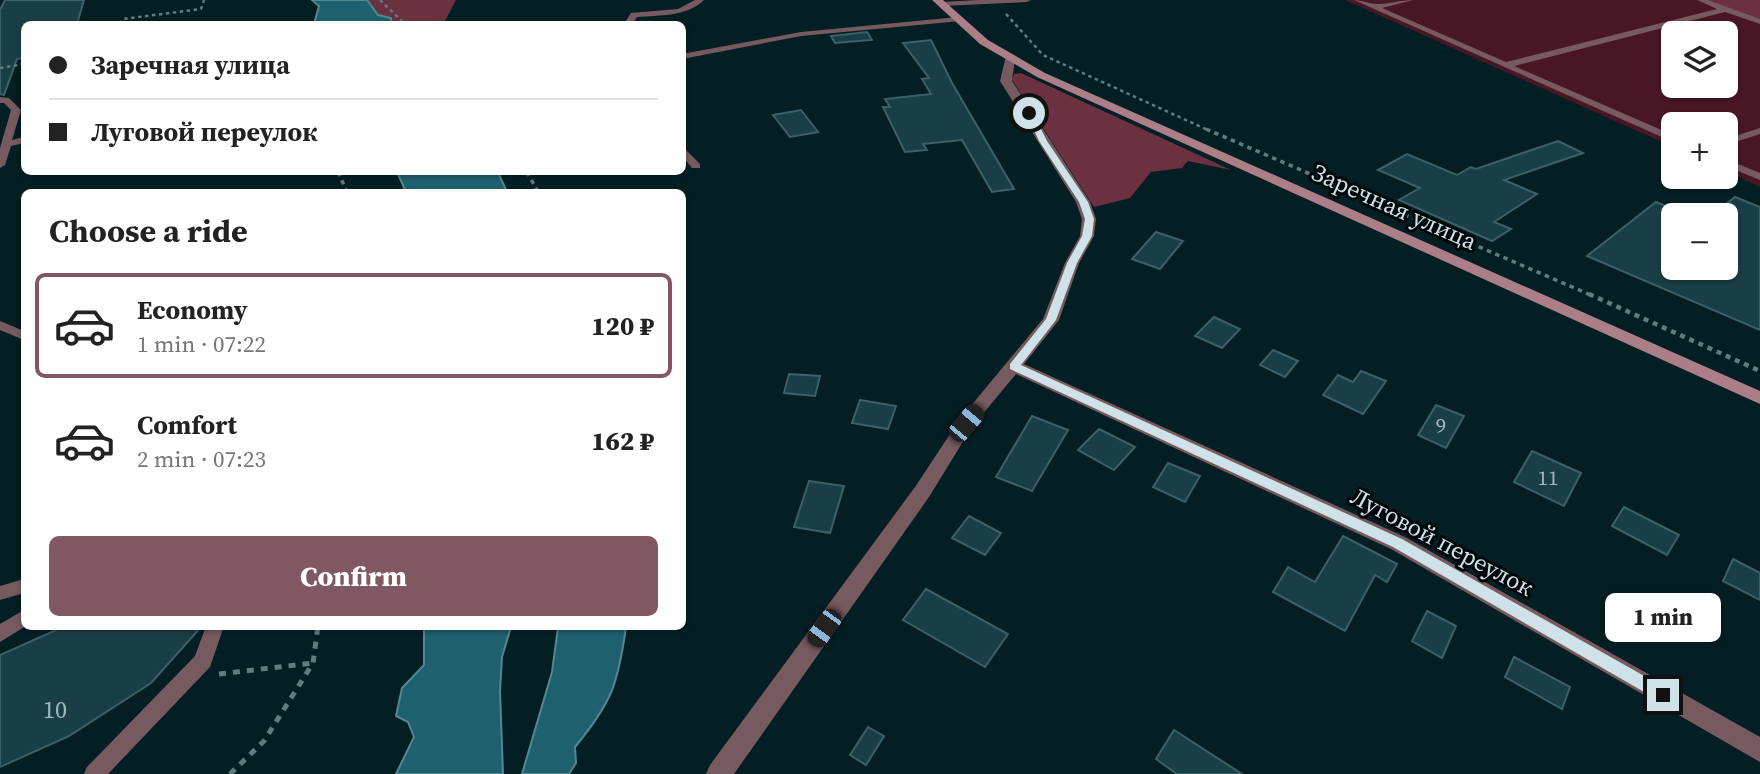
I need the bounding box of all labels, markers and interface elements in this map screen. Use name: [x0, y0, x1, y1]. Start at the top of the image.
map controls: [1661, 21, 1738, 280]
button: layers: [1661, 21, 1738, 98]
text: Заречная улица: [91, 47, 290, 83]
route start: [1013, 97, 1045, 129]
button: +: [1661, 112, 1738, 189]
text: Луговой переулок: [91, 114, 317, 150]
street label: Заречная улица: [1306, 155, 1483, 258]
button: −: [1661, 203, 1738, 280]
text: Choose a ride: [49, 209, 248, 253]
text: Economy: [137, 292, 248, 328]
icon: car: [53, 294, 116, 357]
text: 120 ₽: [591, 308, 654, 344]
text: 1 min · 07:22: [137, 328, 266, 360]
car: [945, 400, 988, 446]
text: Comfort: [137, 407, 237, 443]
icon: car: [53, 409, 116, 472]
house number: 9: [1436, 411, 1446, 440]
text: 162 ₽: [591, 423, 654, 459]
text: 2 min · 07:23: [137, 443, 266, 475]
house number: 11: [1538, 463, 1559, 492]
street label: Луговой переулок: [1345, 479, 1539, 604]
button: Confirm: [49, 536, 658, 616]
callout: 1 min: [1605, 594, 1721, 642]
text: 1 min: [1633, 601, 1693, 633]
car: [804, 605, 845, 651]
route end: [1647, 679, 1679, 711]
house number: 10: [43, 693, 67, 726]

